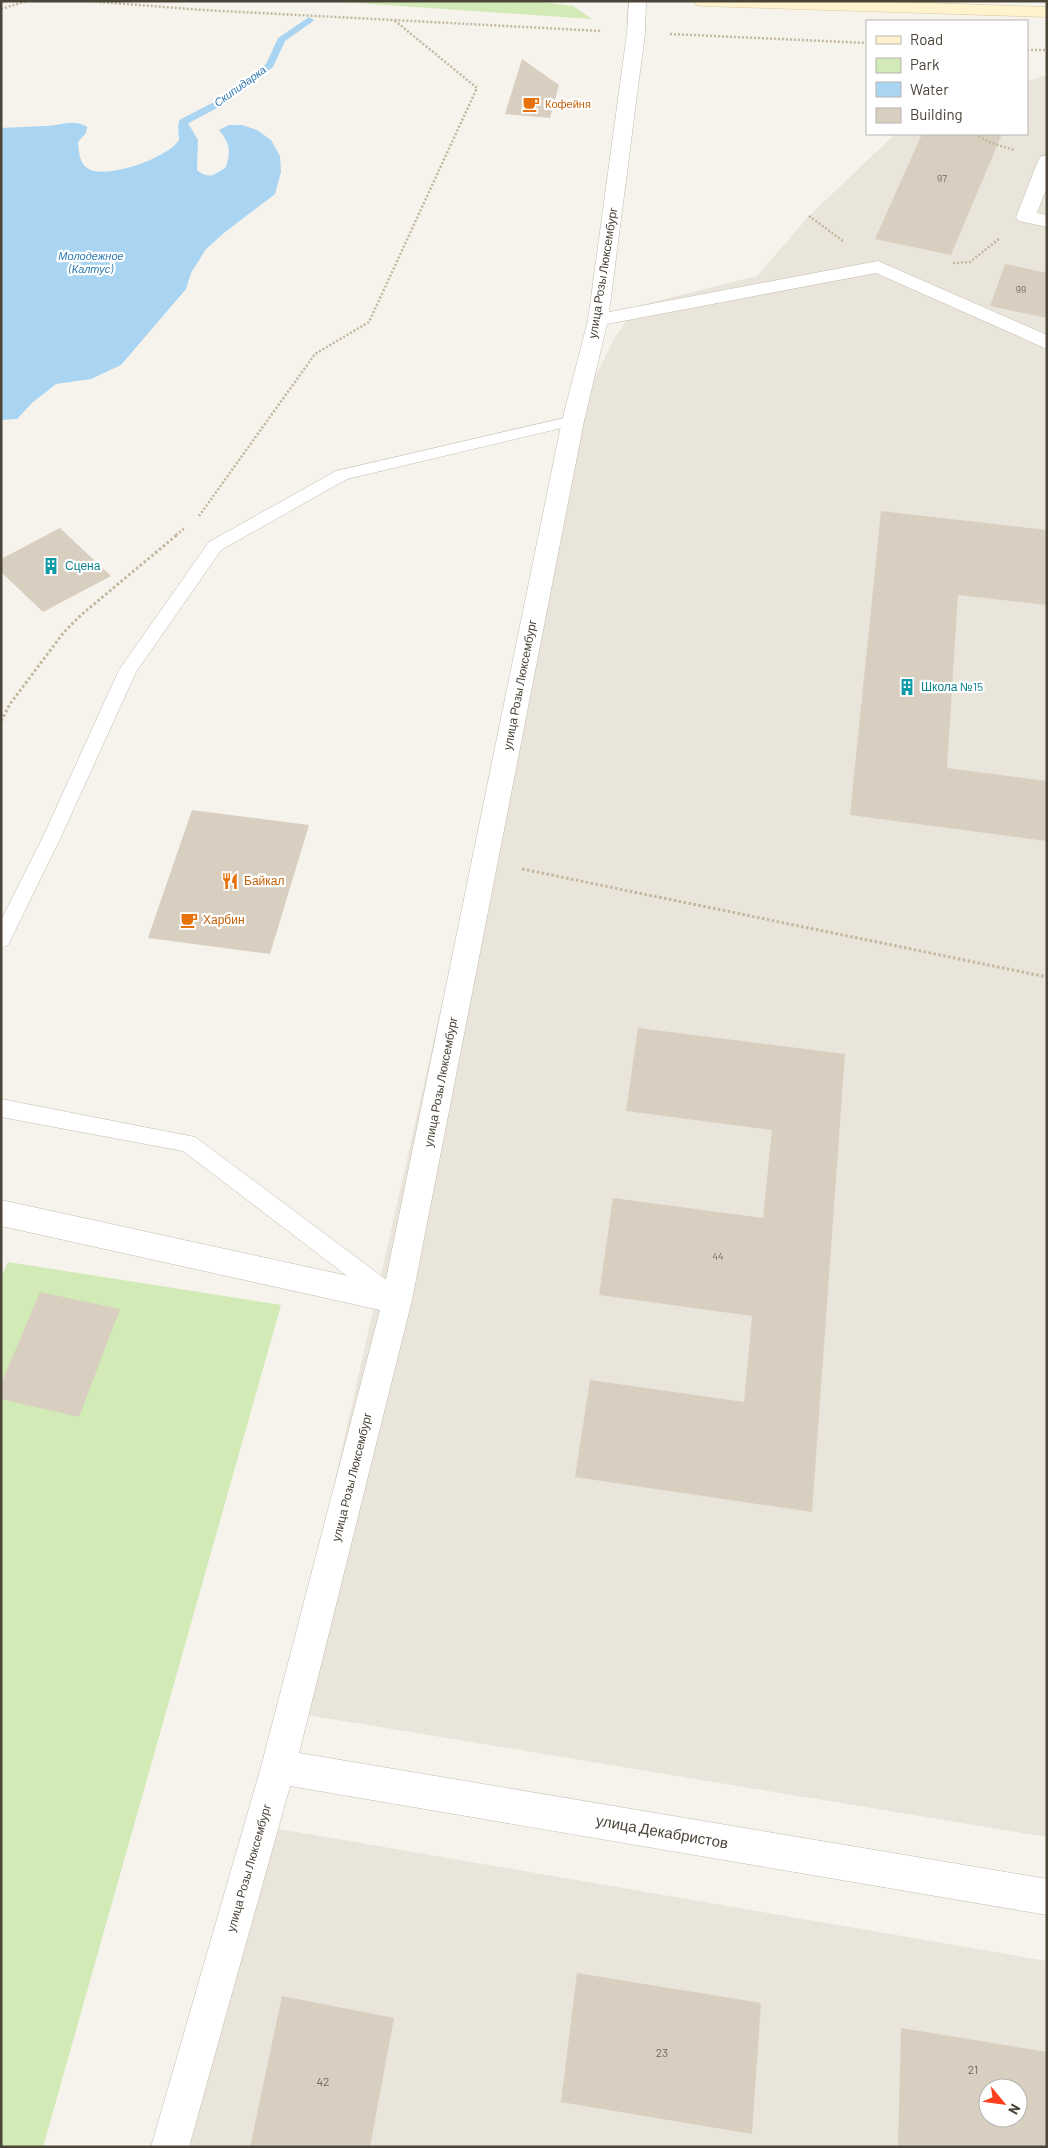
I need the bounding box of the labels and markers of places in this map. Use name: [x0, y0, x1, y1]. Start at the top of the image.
cafe icon: Кофейня: [521, 94, 541, 114]
place label: Кофейня: [545, 97, 591, 110]
building icon: Сцена: [41, 556, 61, 576]
place label: Сцена: [65, 558, 101, 573]
building icon: Школа №15: [897, 677, 917, 697]
place label: Школа №15: [921, 679, 983, 693]
restaurant icon: Байкал: [220, 871, 240, 891]
place label: Байкал: [244, 873, 284, 887]
cafe icon: Харбин: [179, 910, 199, 930]
place label: Харбин: [203, 912, 245, 927]

